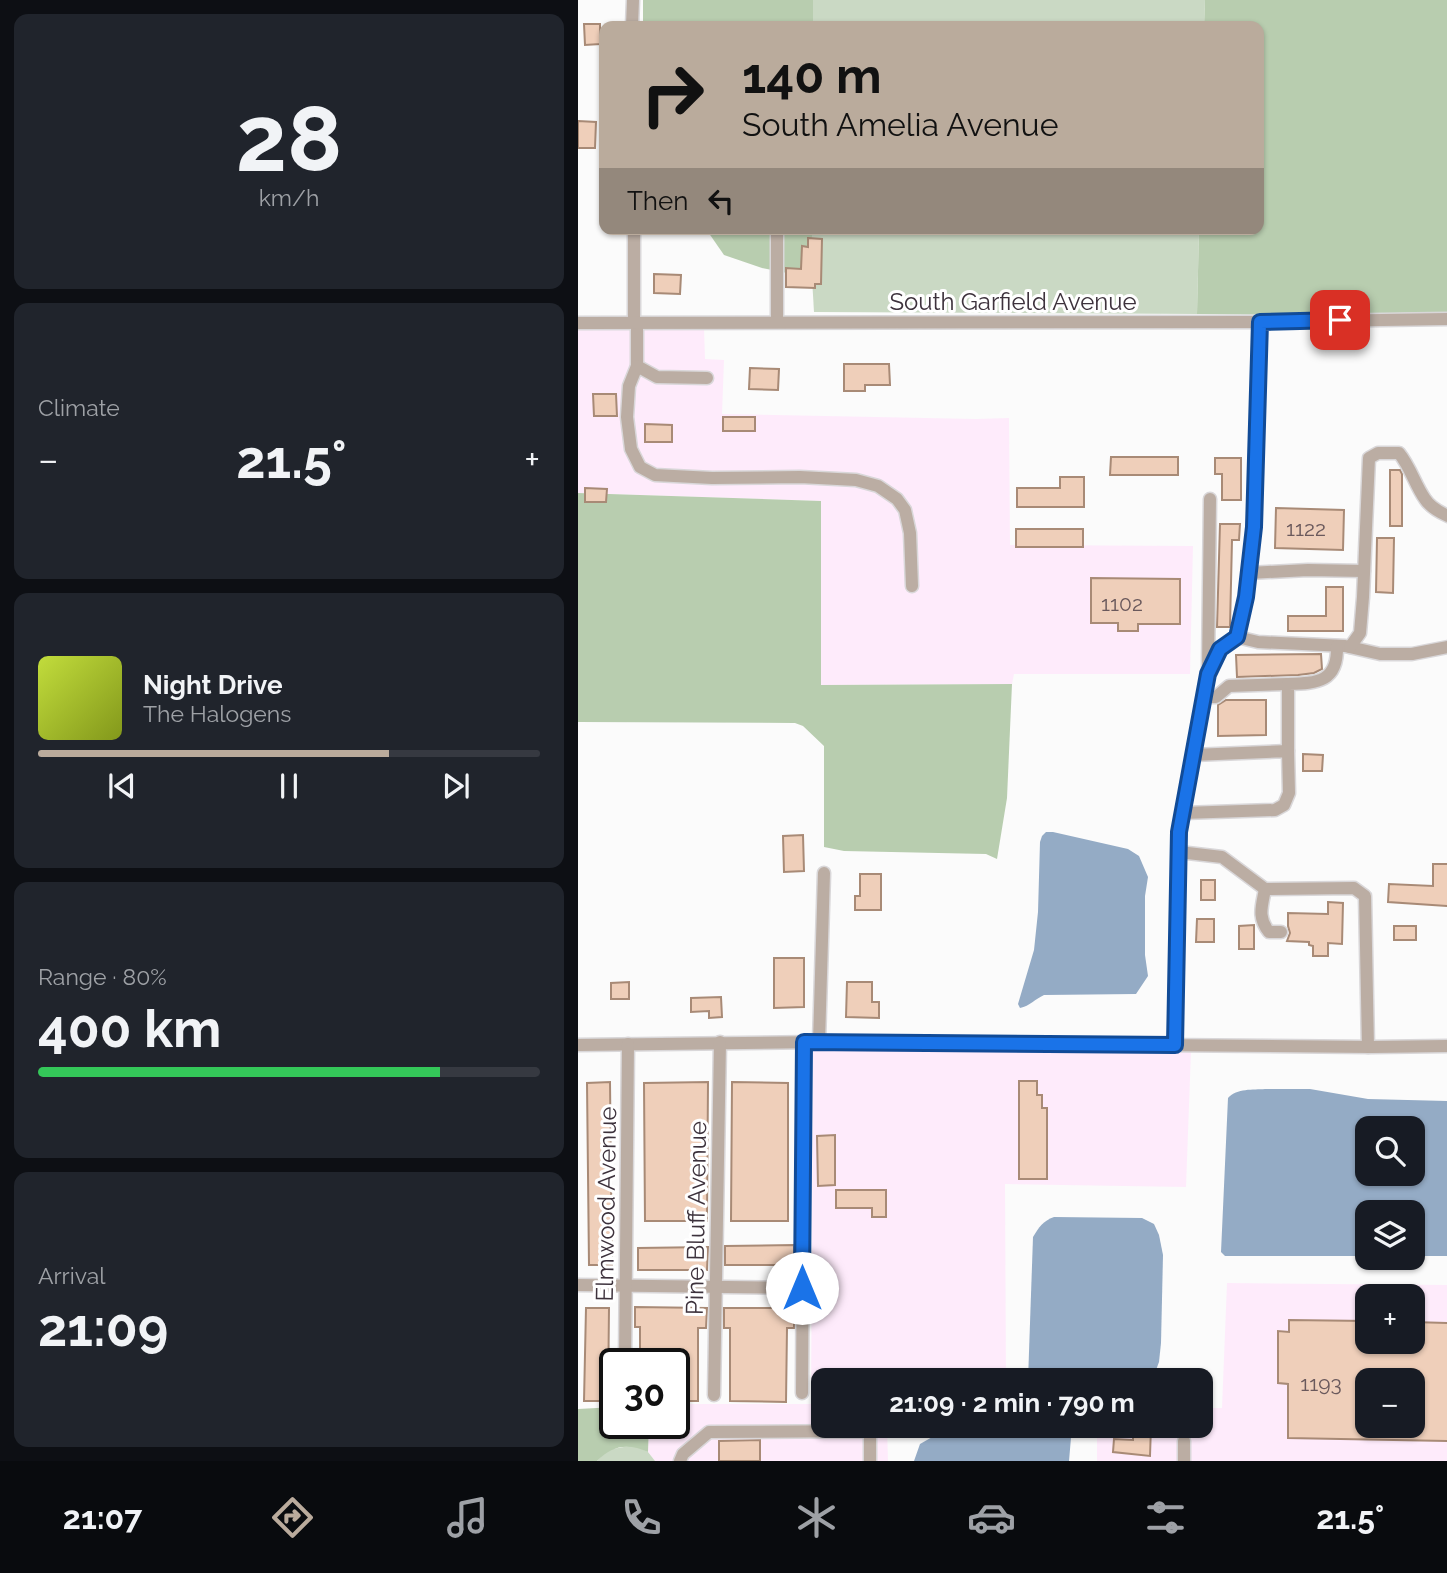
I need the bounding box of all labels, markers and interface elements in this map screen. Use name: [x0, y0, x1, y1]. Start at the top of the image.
text: 140 m: [742, 47, 882, 104]
icon: right: [627, 49, 718, 140]
text: 28: [236, 85, 342, 192]
text: South Amelia Avenue: [742, 106, 1058, 143]
icon: left: [702, 182, 740, 220]
text: km/h: [259, 184, 319, 211]
text: Then: [627, 186, 688, 216]
street label: South Garfield Avenue: [889, 287, 1137, 316]
pin: [1310, 290, 1370, 350]
icon: arrive: [1321, 301, 1359, 339]
text: Climate: [38, 394, 120, 421]
text: 21.5°: [236, 429, 347, 490]
text: −: [38, 437, 58, 482]
text: +: [524, 437, 540, 482]
house number: 1122: [1286, 516, 1326, 541]
house number: 1102: [1101, 591, 1143, 616]
text: Night Drive: [143, 670, 282, 700]
text: The Halogens: [143, 700, 291, 727]
icon: previous: [103, 767, 141, 805]
icon: pause: [270, 767, 308, 805]
icon: next: [437, 767, 475, 805]
text: Range · 80%: [38, 963, 167, 990]
text: 400 km: [38, 998, 221, 1059]
street label: Elmwood Avenue: [590, 1106, 622, 1302]
map controls: [1355, 1116, 1425, 1438]
button: search: [1355, 1116, 1425, 1186]
street label: Pine Bluff Avenue: [680, 1121, 712, 1315]
button: layers: [1355, 1200, 1425, 1270]
position arrow: [765, 1251, 839, 1325]
text: Arrival: [38, 1262, 105, 1289]
button: +: [1355, 1284, 1425, 1354]
text: 21:09: [38, 1297, 168, 1358]
speed limit sign: 30: [599, 1348, 690, 1439]
button: −: [1355, 1368, 1425, 1438]
house number: 1193: [1300, 1371, 1342, 1396]
text: 21:09 · 2 min · 790 m: [889, 1388, 1135, 1418]
icon: directions: [268, 1493, 317, 1542]
icon: music: [443, 1493, 492, 1542]
icon: phone: [617, 1493, 666, 1542]
icon: climate: [792, 1493, 841, 1542]
icon: car: [967, 1493, 1016, 1542]
icon: filters: [1141, 1493, 1190, 1542]
text: 21:07: [63, 1499, 142, 1536]
text: 21.5°: [1316, 1499, 1384, 1536]

